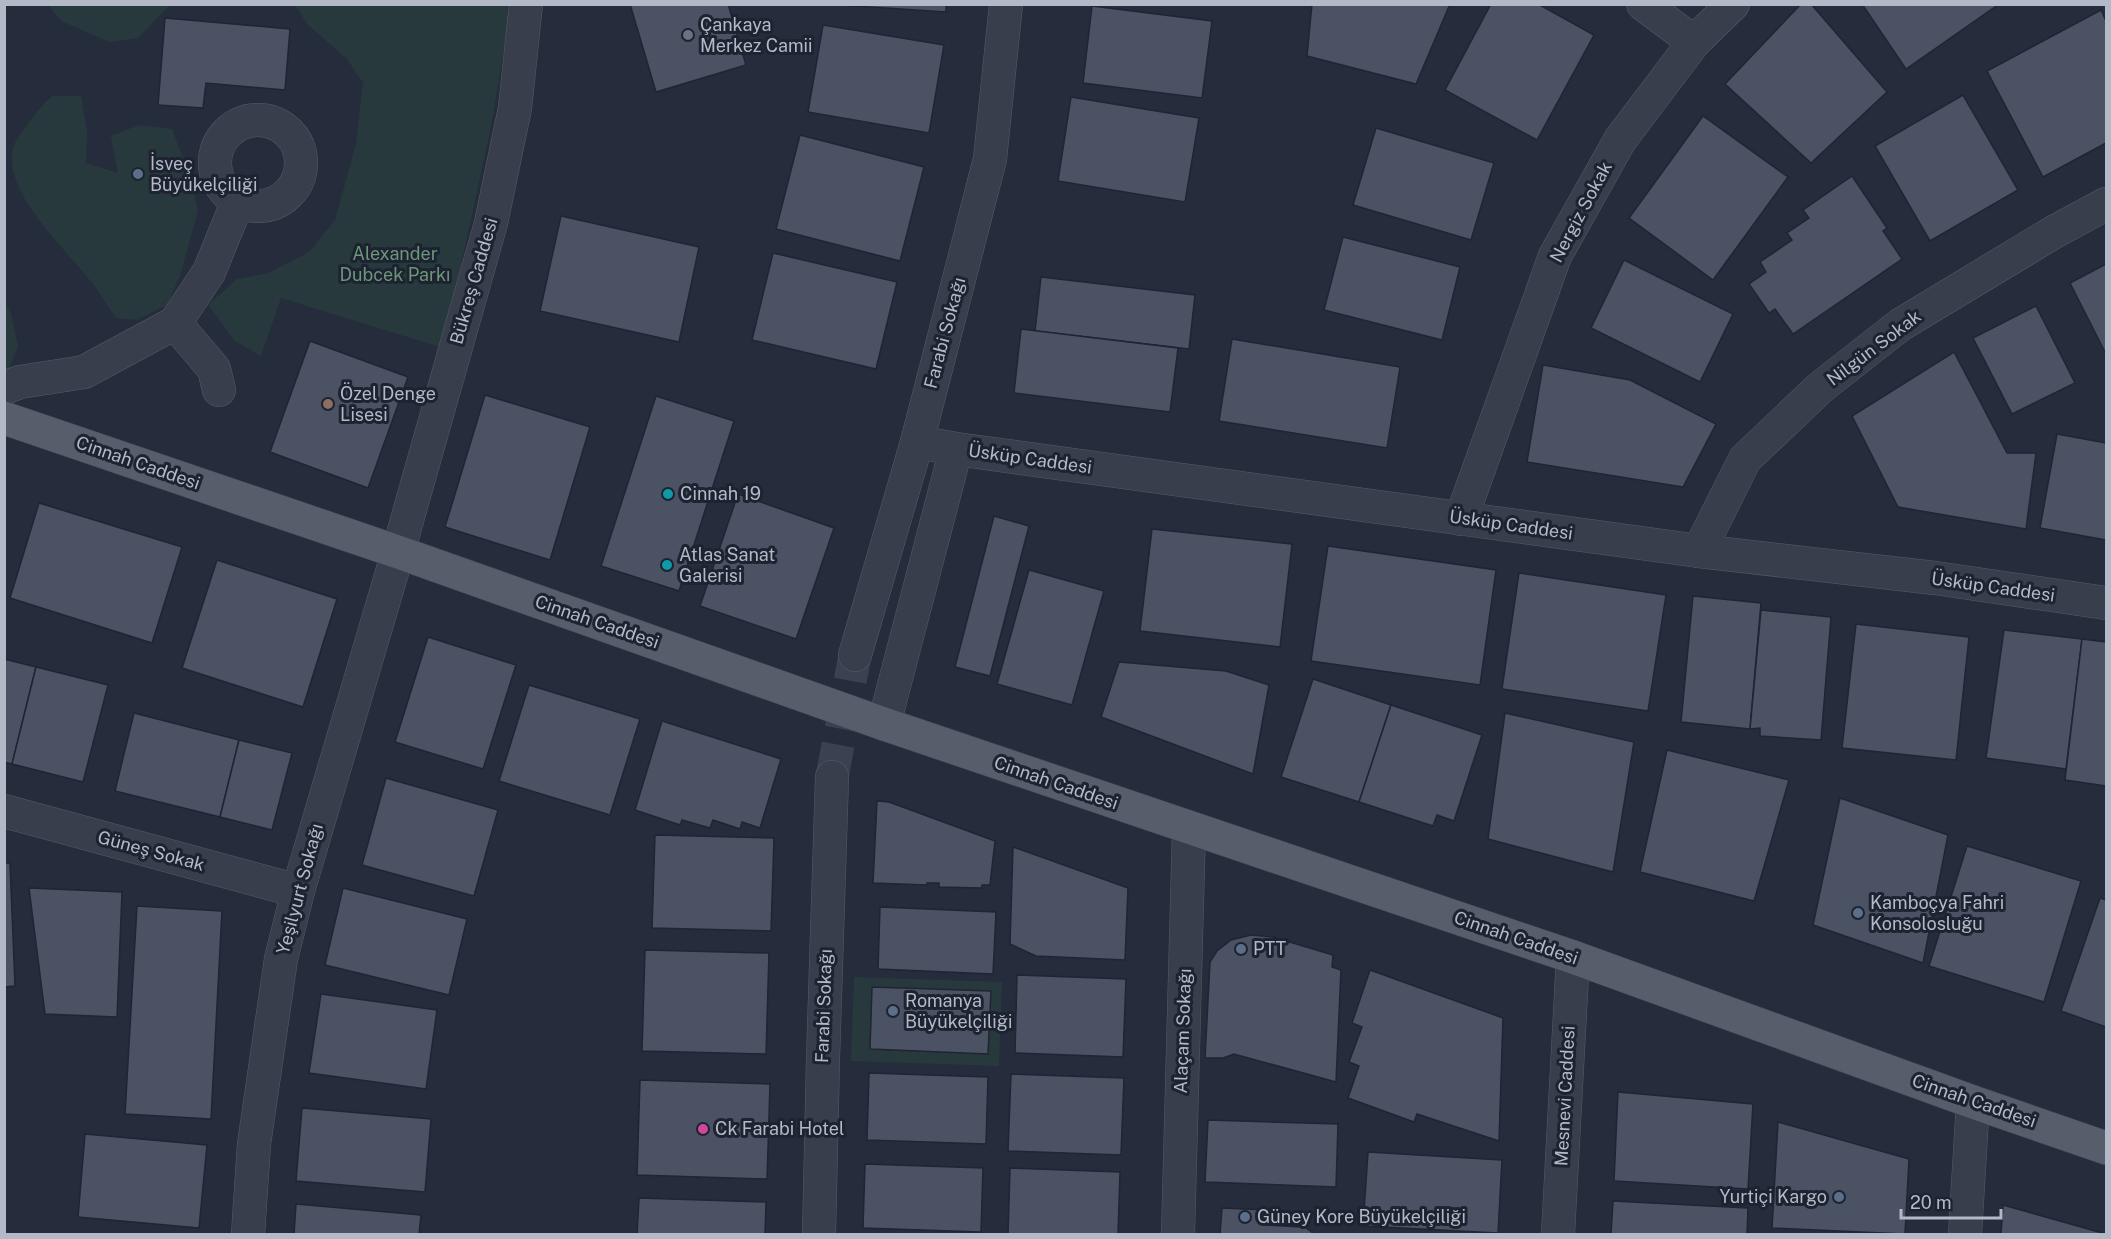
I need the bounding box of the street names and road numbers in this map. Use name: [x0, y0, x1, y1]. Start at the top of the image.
street label: Nergiz Sokak: [1545, 158, 1616, 266]
street label: Bükreş Caddesi: [445, 215, 502, 347]
street label: Farabi Sokağı: [920, 275, 969, 391]
street label: Nilgün Sokak: [1823, 305, 1925, 390]
street label: Cinnah Caddesi: [73, 431, 203, 494]
street label: Üsküp Caddesi: [967, 438, 1093, 478]
street label: Üsküp Caddesi: [1448, 504, 1574, 544]
street label: Üsküp Caddesi: [1930, 566, 2056, 606]
street label: Cinnah Caddesi: [532, 590, 662, 653]
street label: Cinnah Caddesi: [991, 751, 1121, 814]
street label: Yeşilyurt Sokağı: [272, 821, 327, 957]
street label: Güneş Sokak: [95, 826, 207, 875]
street label: Cinnah Caddesi: [1451, 906, 1581, 969]
street label: Farabi Sokağı: [811, 948, 836, 1063]
street label: Alaçam Sokağı: [1170, 968, 1195, 1094]
street label: Mesnevi Caddesi: [1550, 1025, 1579, 1167]
street label: Cinnah Caddesi: [1909, 1069, 2039, 1132]

